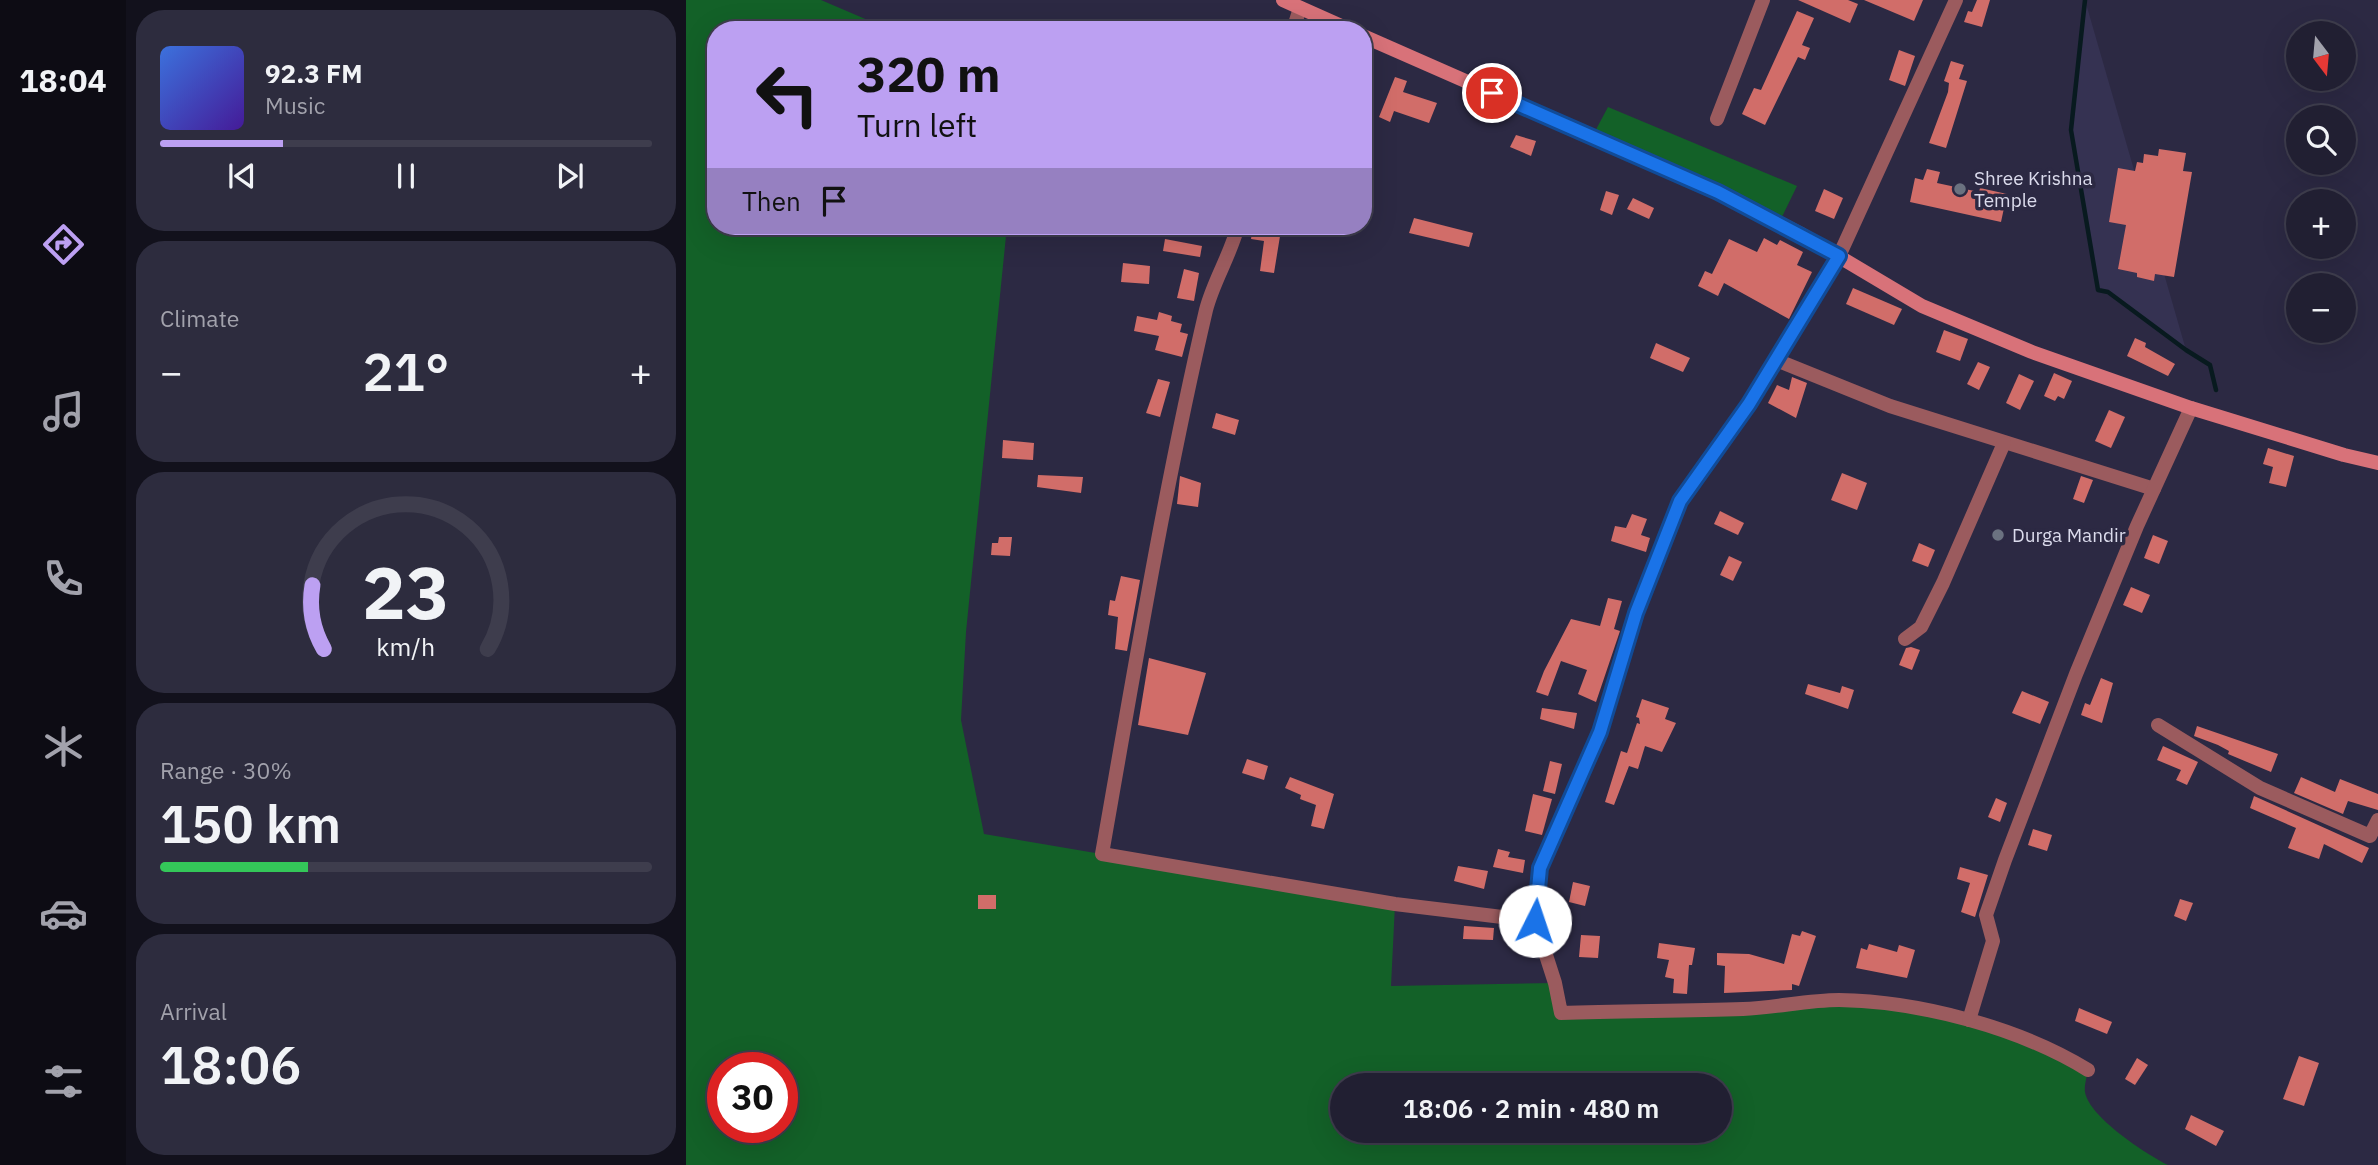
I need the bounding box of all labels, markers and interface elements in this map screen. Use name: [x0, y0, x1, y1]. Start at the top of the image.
north arrow: [2286, 21, 2356, 91]
map controls: [2286, 21, 2356, 343]
text: 320 m: [857, 42, 1001, 105]
icon: left: [742, 49, 833, 140]
text: 92.3 FM: [265, 56, 363, 90]
text: 18:04: [19, 59, 107, 101]
pin: [1462, 63, 1522, 123]
icon: arrive: [1473, 74, 1511, 112]
text: Music: [265, 90, 325, 120]
text: Turn left: [857, 104, 977, 146]
button: search: [2286, 105, 2356, 175]
icon: previous: [223, 157, 261, 195]
icon: pause: [387, 157, 425, 195]
icon: next: [551, 157, 589, 195]
place label: Shree Krishna Temple: [1974, 166, 2093, 212]
marker: Shree Krishna Temple: [1952, 181, 1968, 197]
icon: arrive: [815, 182, 853, 220]
text: Then: [742, 184, 801, 218]
button: +: [2286, 189, 2356, 259]
icon: directions: [39, 220, 88, 269]
button: −: [2286, 273, 2356, 343]
text: Climate: [160, 303, 239, 333]
text: 21°: [363, 338, 449, 405]
text: −: [160, 347, 183, 396]
text: +: [629, 347, 652, 396]
icon: music: [39, 387, 88, 436]
place label: Durga Mandir: [2012, 523, 2126, 547]
marker: Durga Mandir: [1990, 527, 2006, 543]
text: 23: [362, 544, 450, 639]
icon: phone: [39, 554, 88, 603]
text: km/h: [377, 629, 435, 662]
icon: climate: [39, 722, 88, 771]
text: Range · 30%: [160, 755, 292, 785]
text: 150 km: [160, 790, 341, 857]
position arrow: [1498, 884, 1572, 958]
icon: car: [39, 889, 88, 938]
text: Arrival: [160, 996, 227, 1026]
text: 18:06: [160, 1031, 301, 1098]
speed limit sign: 30: [707, 1052, 798, 1143]
icon: filters: [39, 1057, 88, 1106]
text: 18:06 · 2 min · 480 m: [1403, 1091, 1659, 1125]

